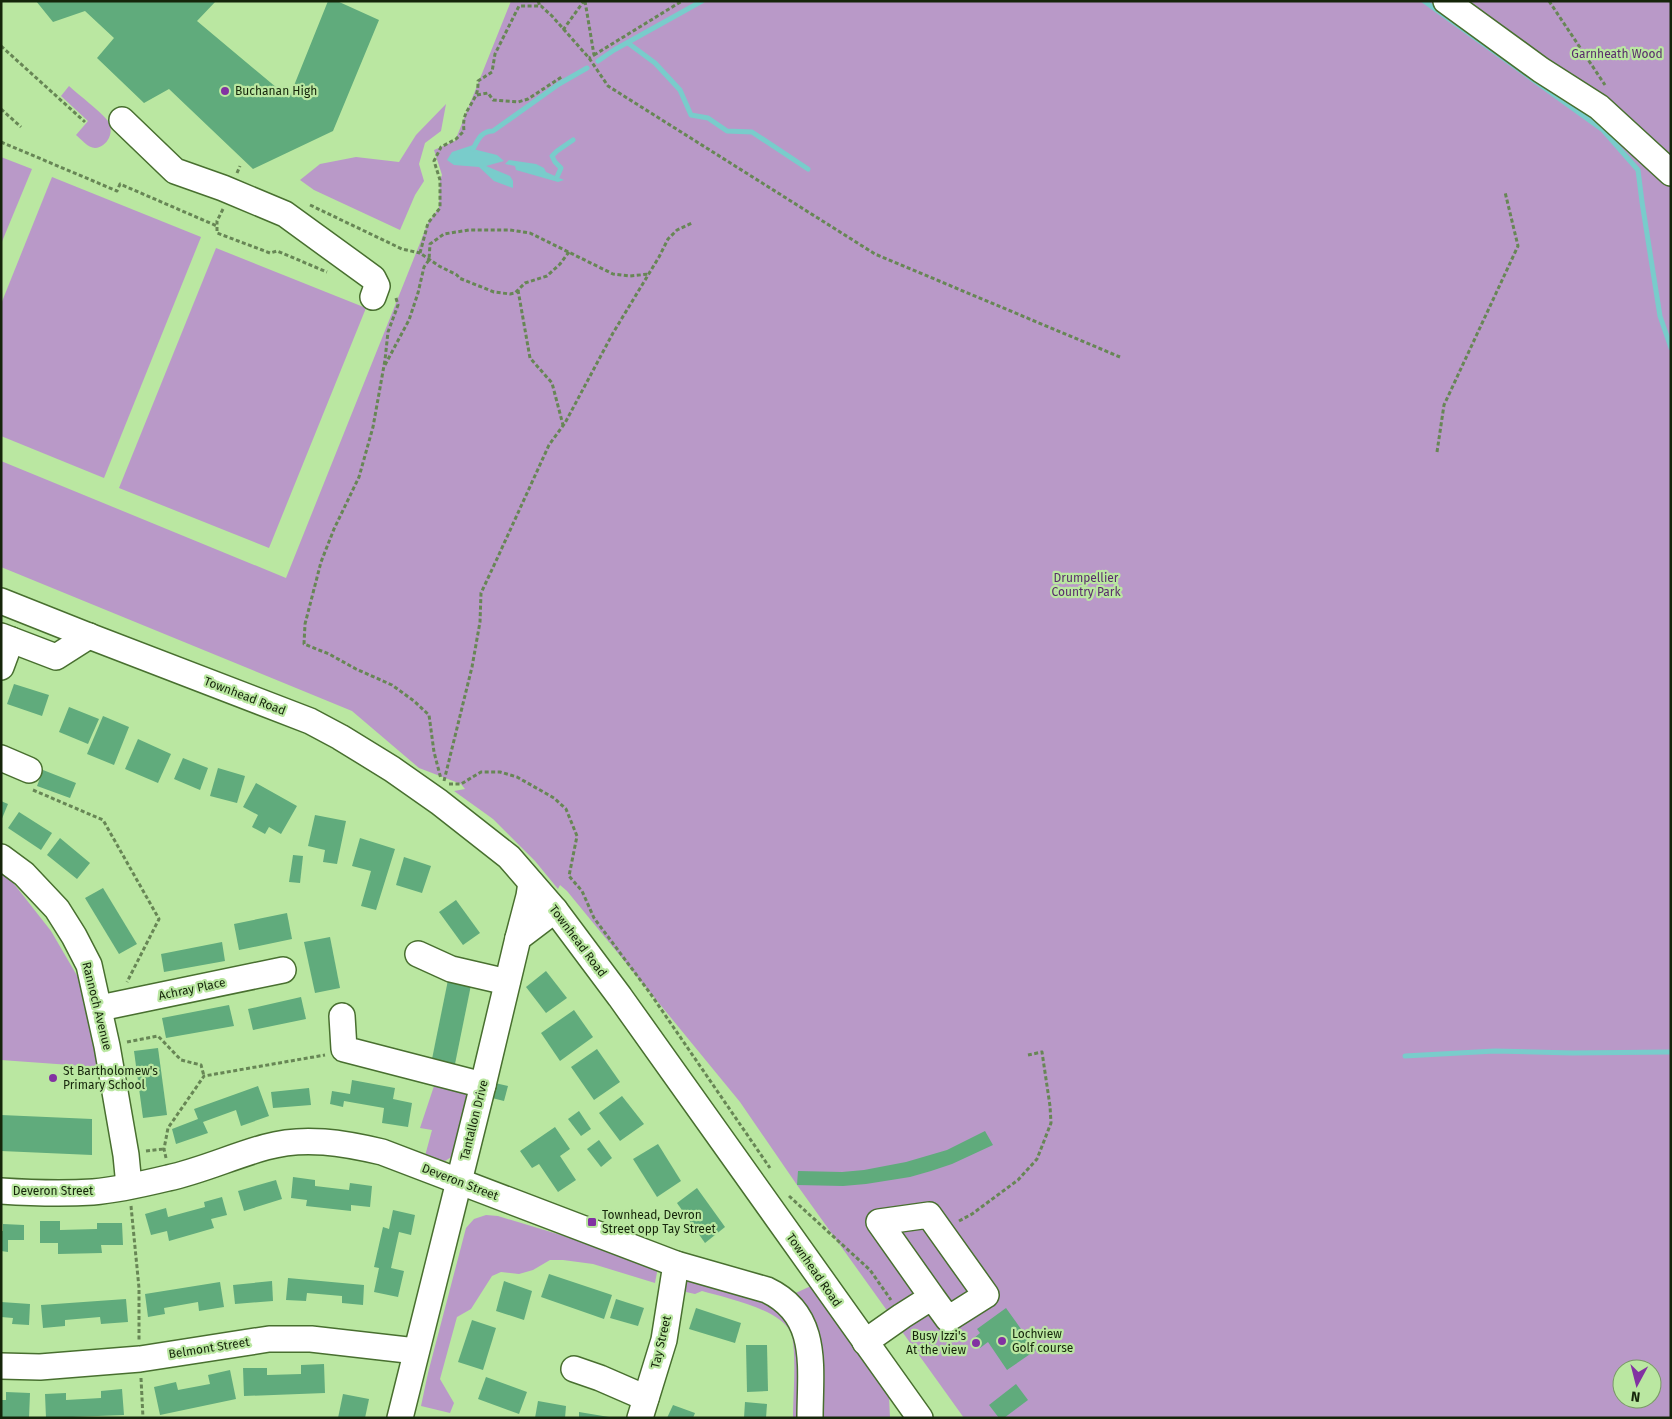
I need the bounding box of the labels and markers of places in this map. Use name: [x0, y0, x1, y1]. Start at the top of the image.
place label: Buchanan High: [235, 84, 317, 98]
marker: Buchanan High: [219, 85, 231, 97]
place label: St Bartholomew's Primary School: [63, 1064, 158, 1092]
marker: St Bartholomew's Primary School: [47, 1072, 59, 1084]
place label: Townhead, Devron Street opp Tay Street: [602, 1208, 716, 1236]
marker: Townhead, Devron Street opp Tay Street: [586, 1216, 598, 1228]
place label: Lochview Golf course: [1012, 1327, 1073, 1355]
place label: Busy Izzi's At the view: [906, 1329, 966, 1357]
marker: Lochview Golf course: [996, 1335, 1008, 1347]
marker: Busy Izzi's At the view: [970, 1337, 982, 1349]

